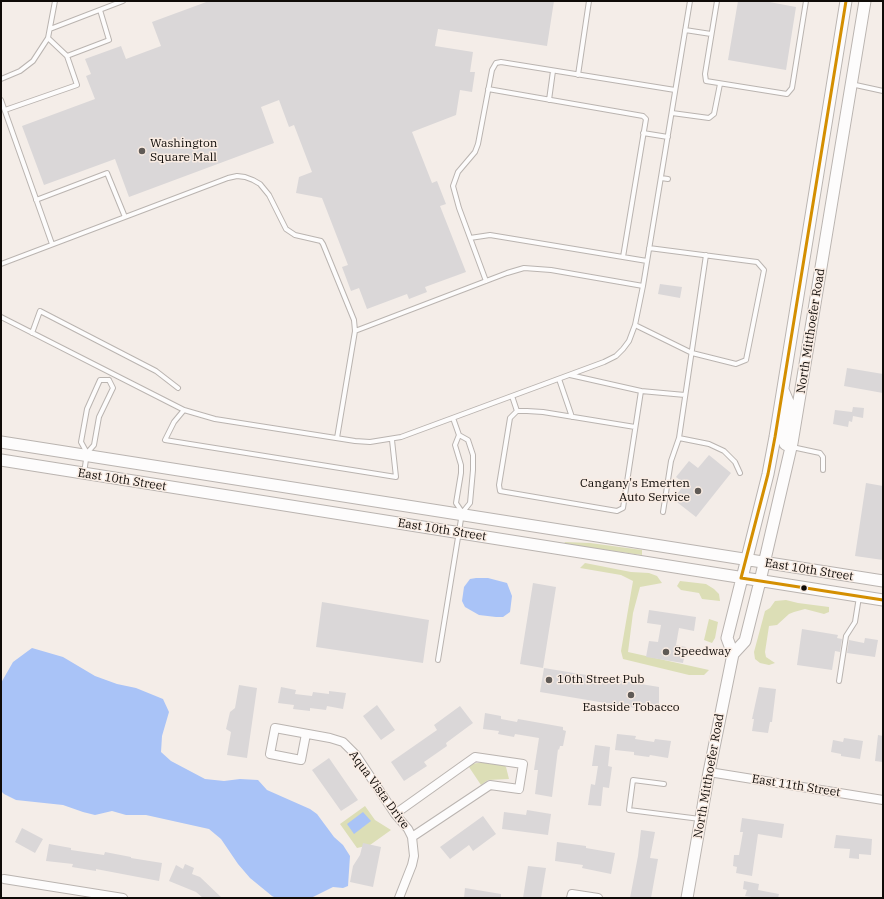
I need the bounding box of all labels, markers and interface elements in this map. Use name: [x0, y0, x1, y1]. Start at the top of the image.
place label: Washington Square Mall: [150, 137, 217, 165]
marker: Washington Square Mall: [137, 146, 147, 156]
street label: North Mitthoefer Road: [794, 267, 828, 395]
street label: East 10th Street: [77, 466, 167, 494]
place label: Cangany's Emerten Auto Service: [580, 477, 690, 505]
marker: Cangany's Emerten Auto Service: [693, 486, 703, 496]
street label: East 10th Street: [397, 516, 487, 544]
street label: East 10th Street: [764, 556, 854, 584]
unlabelled marker: [799, 583, 809, 593]
place label: Speedway: [674, 645, 731, 659]
marker: Speedway: [661, 647, 671, 657]
place label: 10th Street Pub: [557, 673, 645, 687]
marker: 10th Street Pub: [544, 675, 554, 685]
marker: Eastside Tobacco: [626, 690, 636, 700]
place label: Eastside Tobacco: [582, 701, 680, 715]
street label: North Mitthoefer Road: [691, 712, 727, 840]
street label: Aqua Vista Drive: [346, 748, 412, 832]
street label: East 11th Street: [751, 772, 841, 800]

